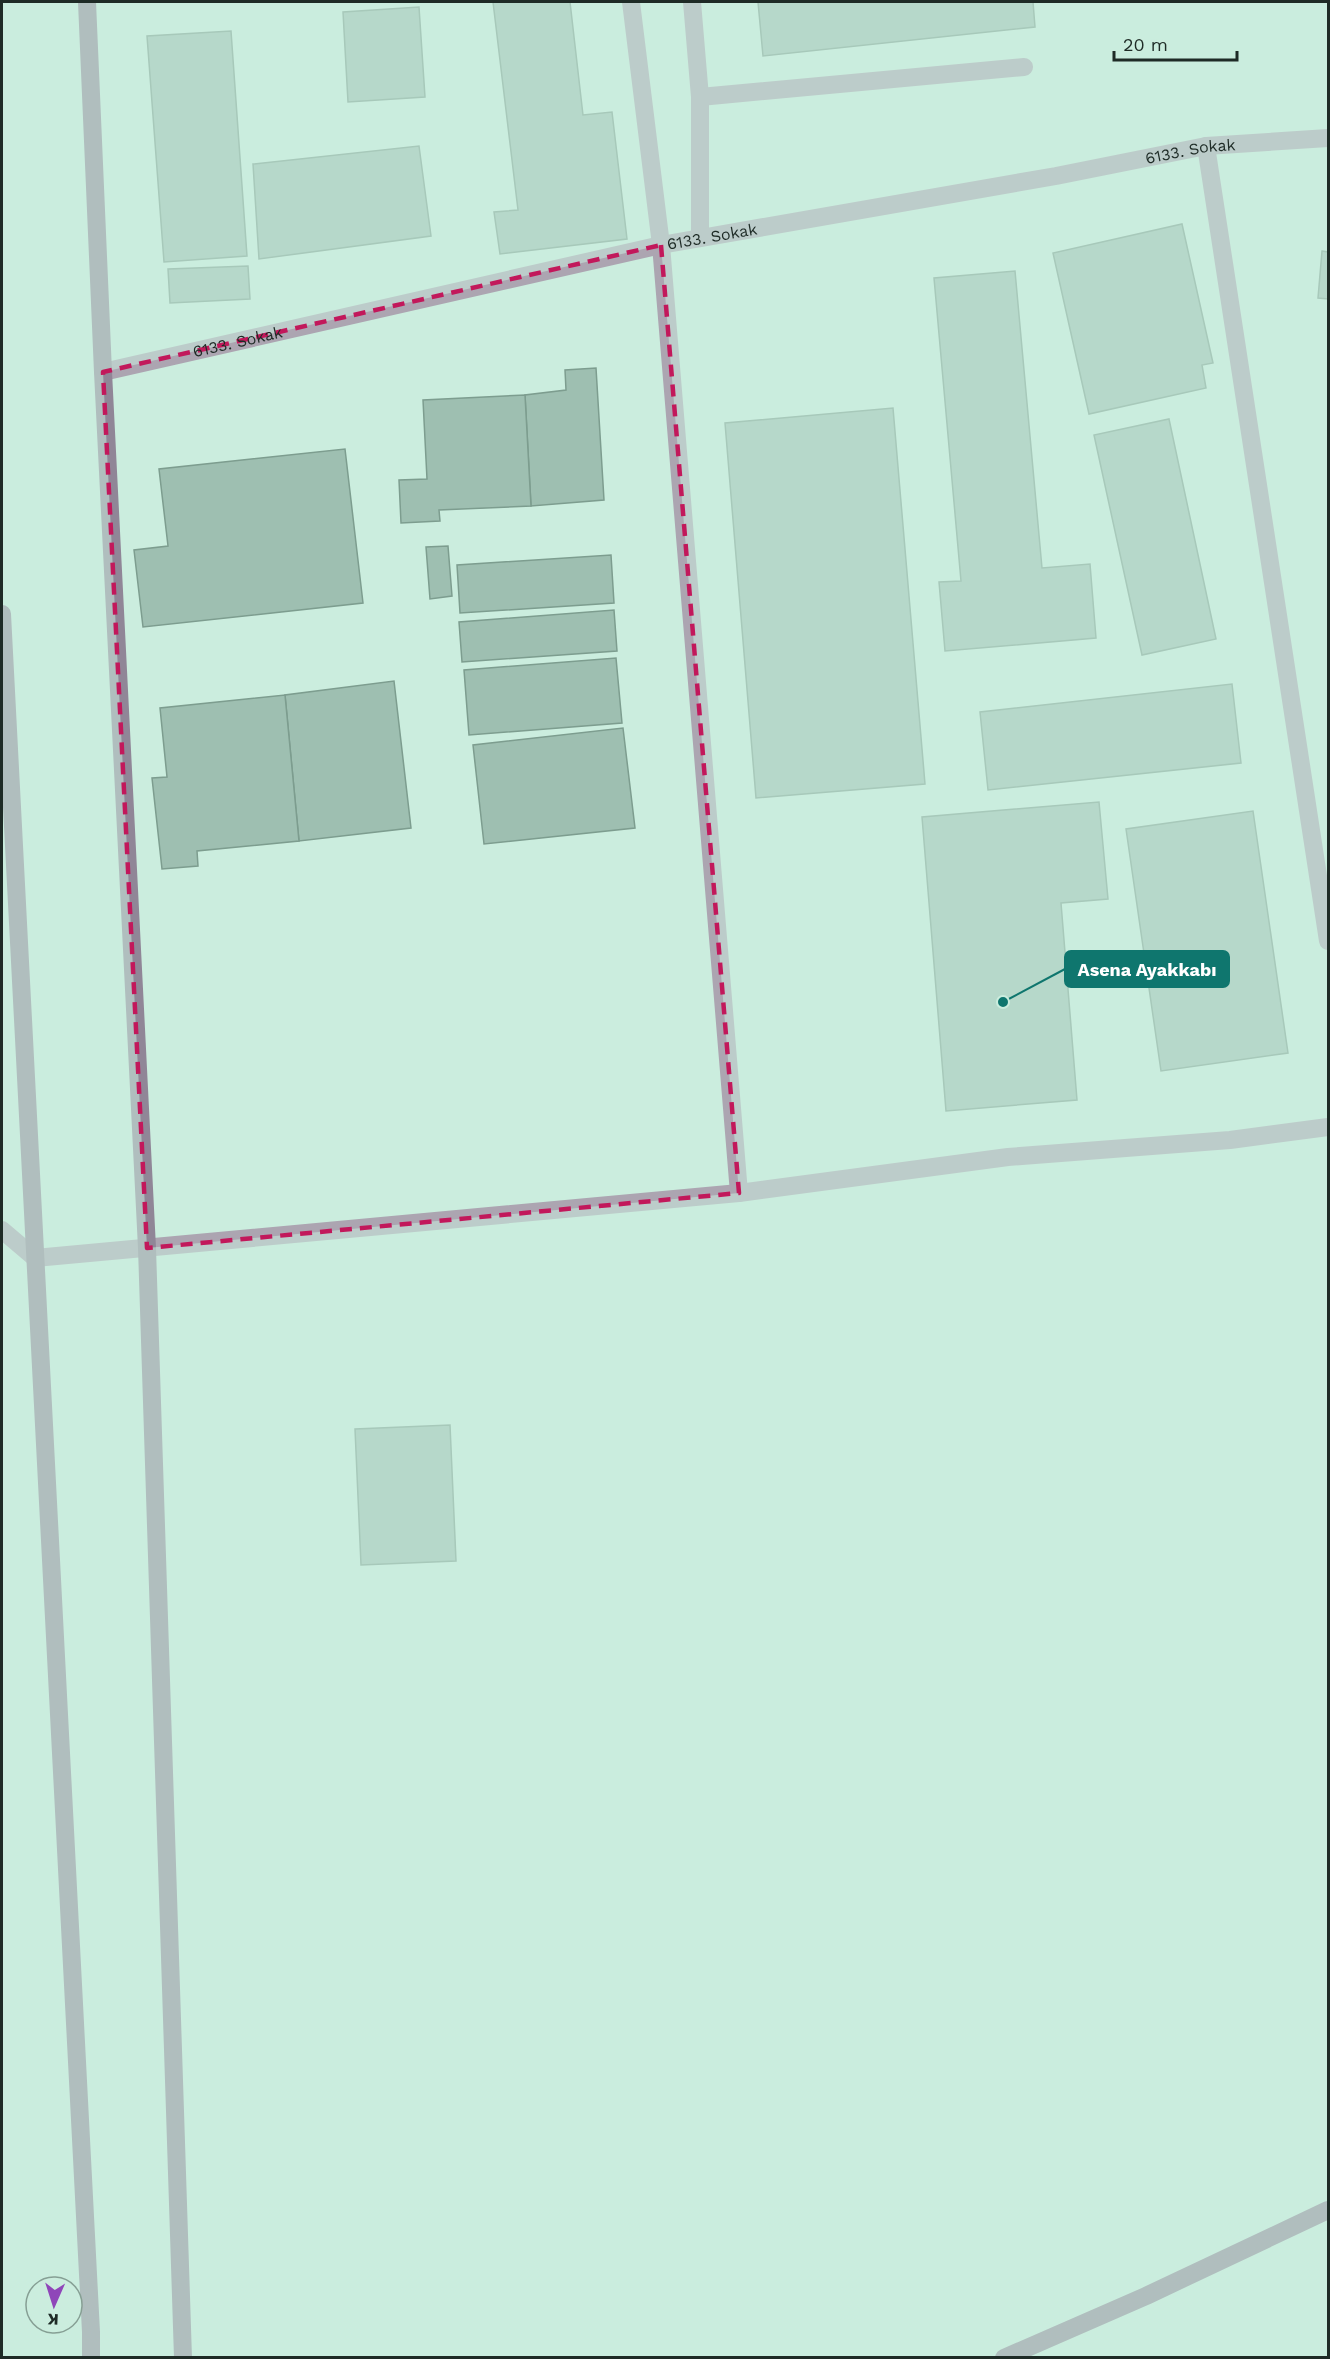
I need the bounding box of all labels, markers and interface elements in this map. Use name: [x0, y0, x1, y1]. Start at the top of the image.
scale bar: [1114, 24, 1237, 62]
text: 20 m: [1123, 34, 1168, 55]
street label: 6133. Sokak: [1143, 135, 1236, 167]
street label: 6133. Sokak: [665, 219, 759, 253]
street label: 6133. Sokak: [191, 322, 284, 361]
callout: Asena Ayakkabı: [1065, 951, 1229, 987]
text: Asena Ayakkabı: [1078, 959, 1217, 980]
north arrow: [24, 2275, 84, 2335]
text: K: [47, 2310, 59, 2329]

